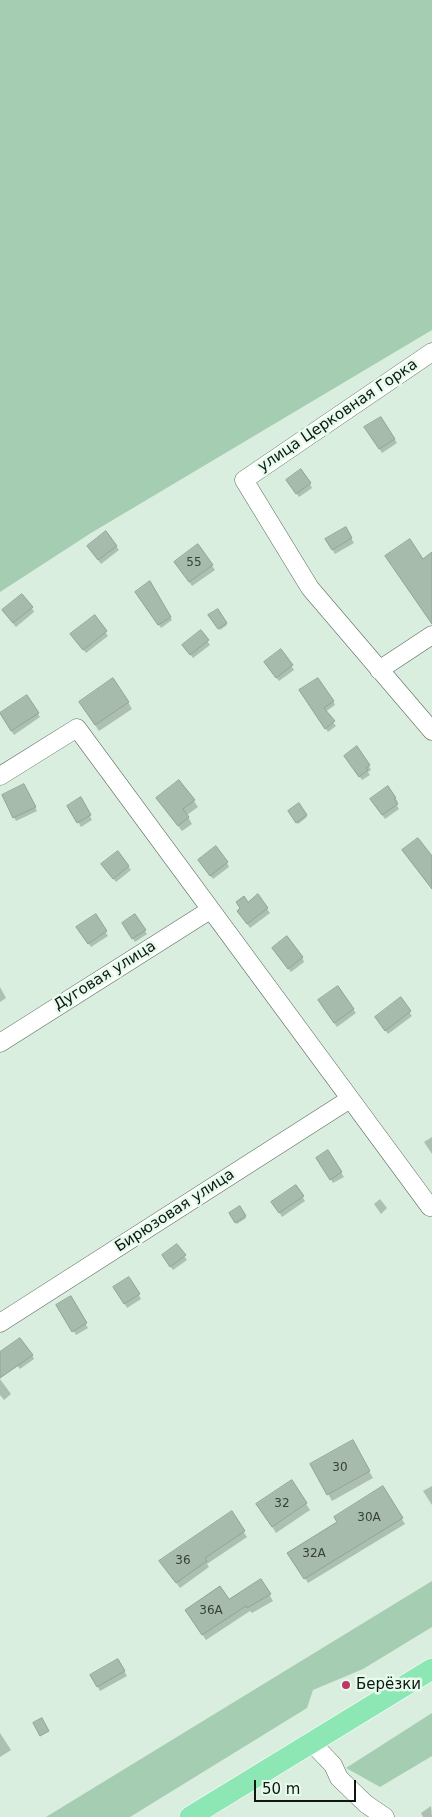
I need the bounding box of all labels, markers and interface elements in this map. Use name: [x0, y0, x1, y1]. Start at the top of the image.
street label: улица Церковная Горка: [255, 356, 421, 476]
house number: 55: [186, 556, 202, 570]
street label: Дуговая улица: [51, 937, 159, 1015]
street label: Бирюзовая улица: [112, 1166, 238, 1256]
house number: 30: [332, 1461, 348, 1475]
house number: 32: [274, 1497, 290, 1511]
house number: 30А: [357, 1511, 381, 1525]
house number: 32А: [302, 1547, 326, 1561]
house number: 36: [175, 1554, 191, 1568]
house number: 36А: [199, 1604, 223, 1618]
place label: Берёзки: [356, 1676, 421, 1694]
marker: Берёзки: [340, 1679, 352, 1691]
scale bar: [257, 1770, 360, 1802]
text: 50 m: [262, 1780, 300, 1798]

